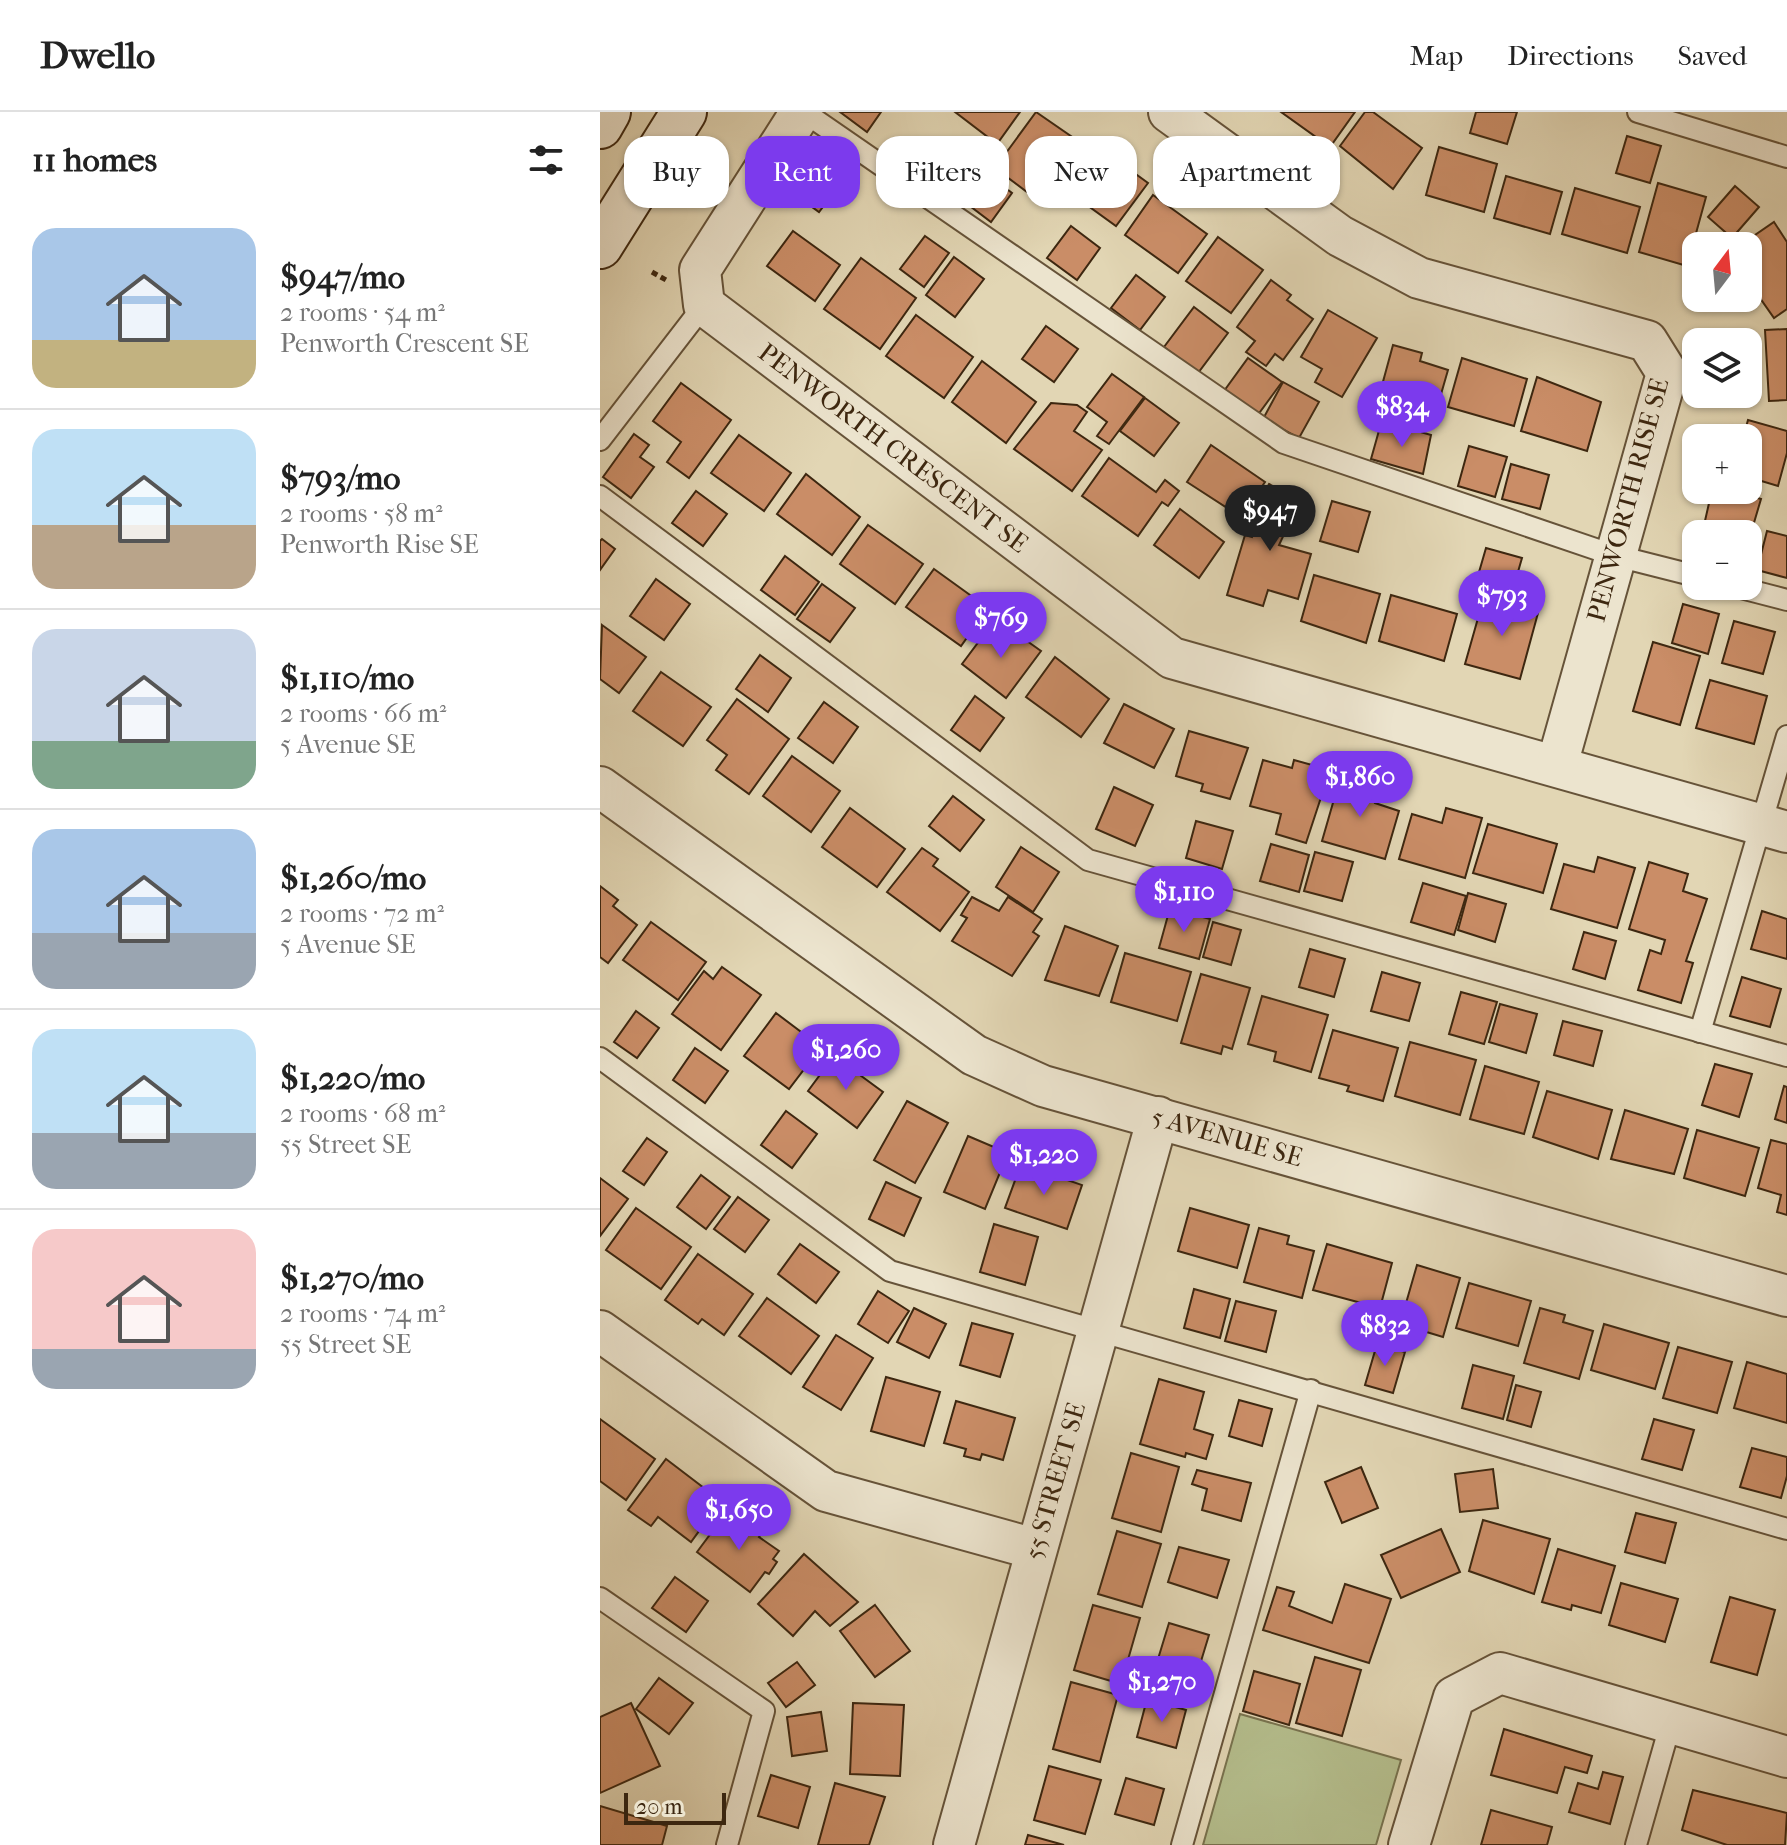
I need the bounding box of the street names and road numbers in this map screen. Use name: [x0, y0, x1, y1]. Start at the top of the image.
street label: PENWORTH CRESCENT SE: [752, 337, 1034, 560]
street label: PENWORTH RISE SE: [1581, 375, 1676, 625]
street label: 5 AVENUE SE: [1148, 1101, 1306, 1173]
street label: 55 STREET SE: [1018, 1399, 1092, 1563]

